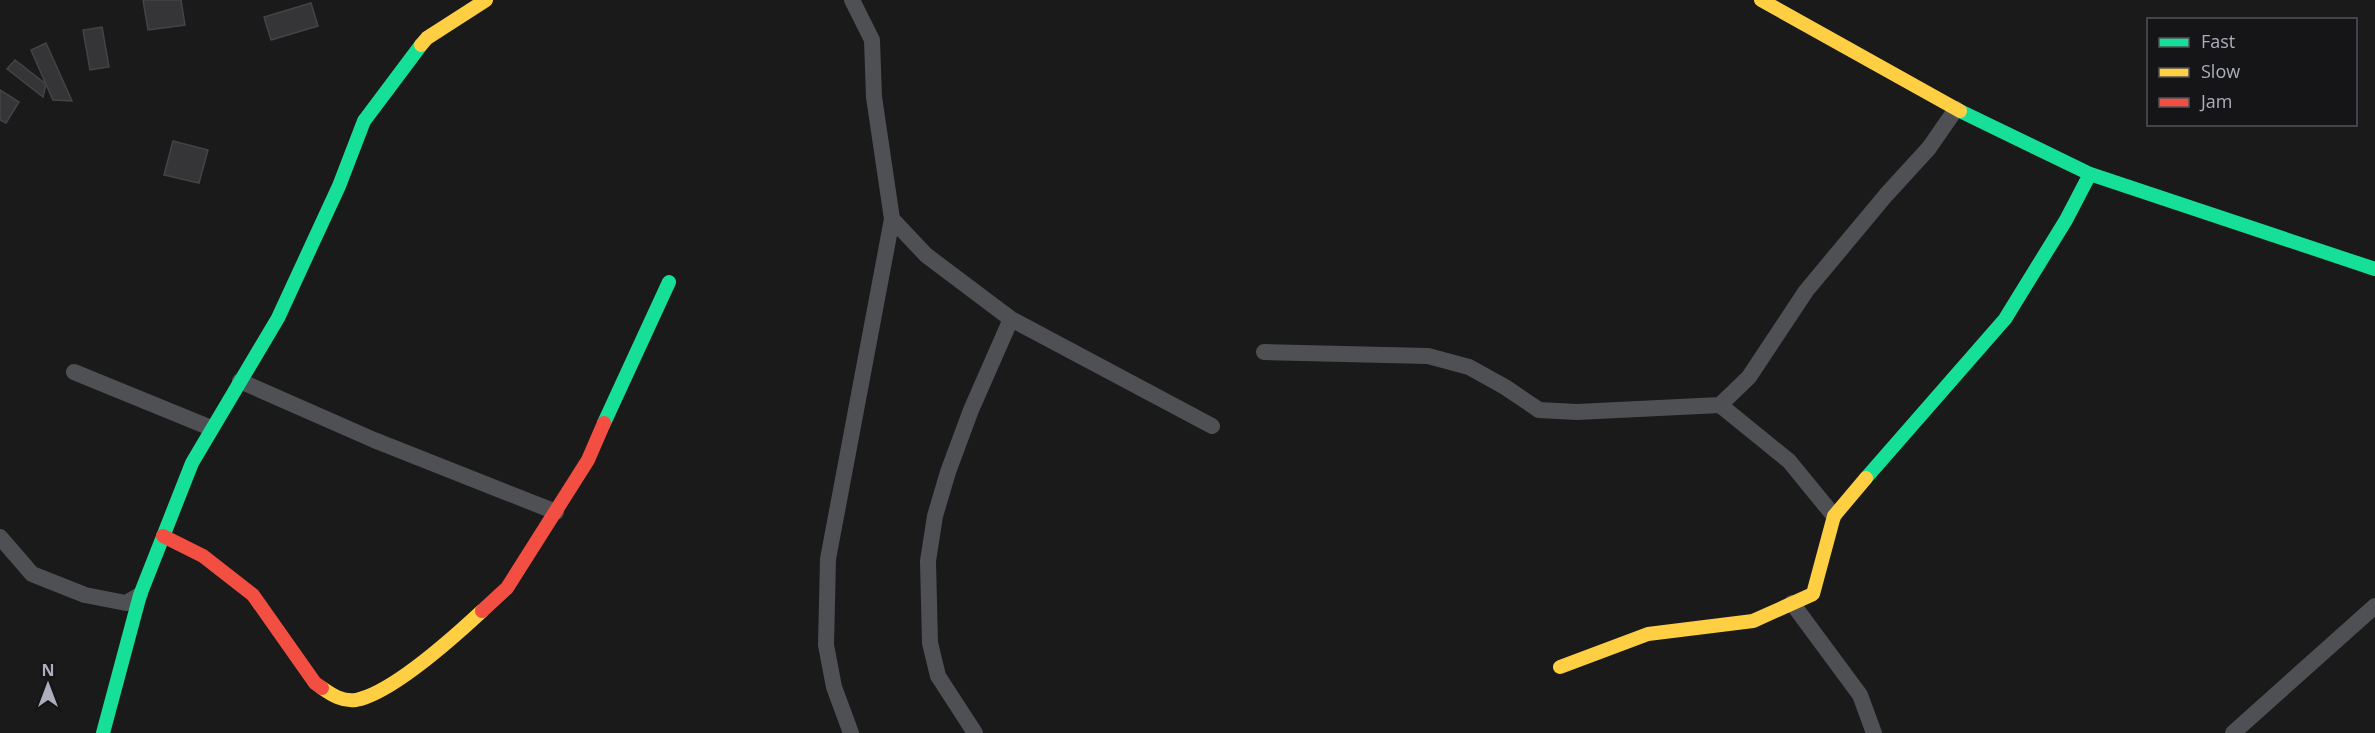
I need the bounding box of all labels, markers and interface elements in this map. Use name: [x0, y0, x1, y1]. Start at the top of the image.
legend: [2147, 18, 2357, 126]
text: Fast: [2201, 29, 2235, 53]
text: Slow: [2201, 59, 2240, 83]
text: Jam: [2199, 89, 2233, 113]
north arrow: [18, 655, 78, 715]
text: N: [41, 659, 55, 681]

